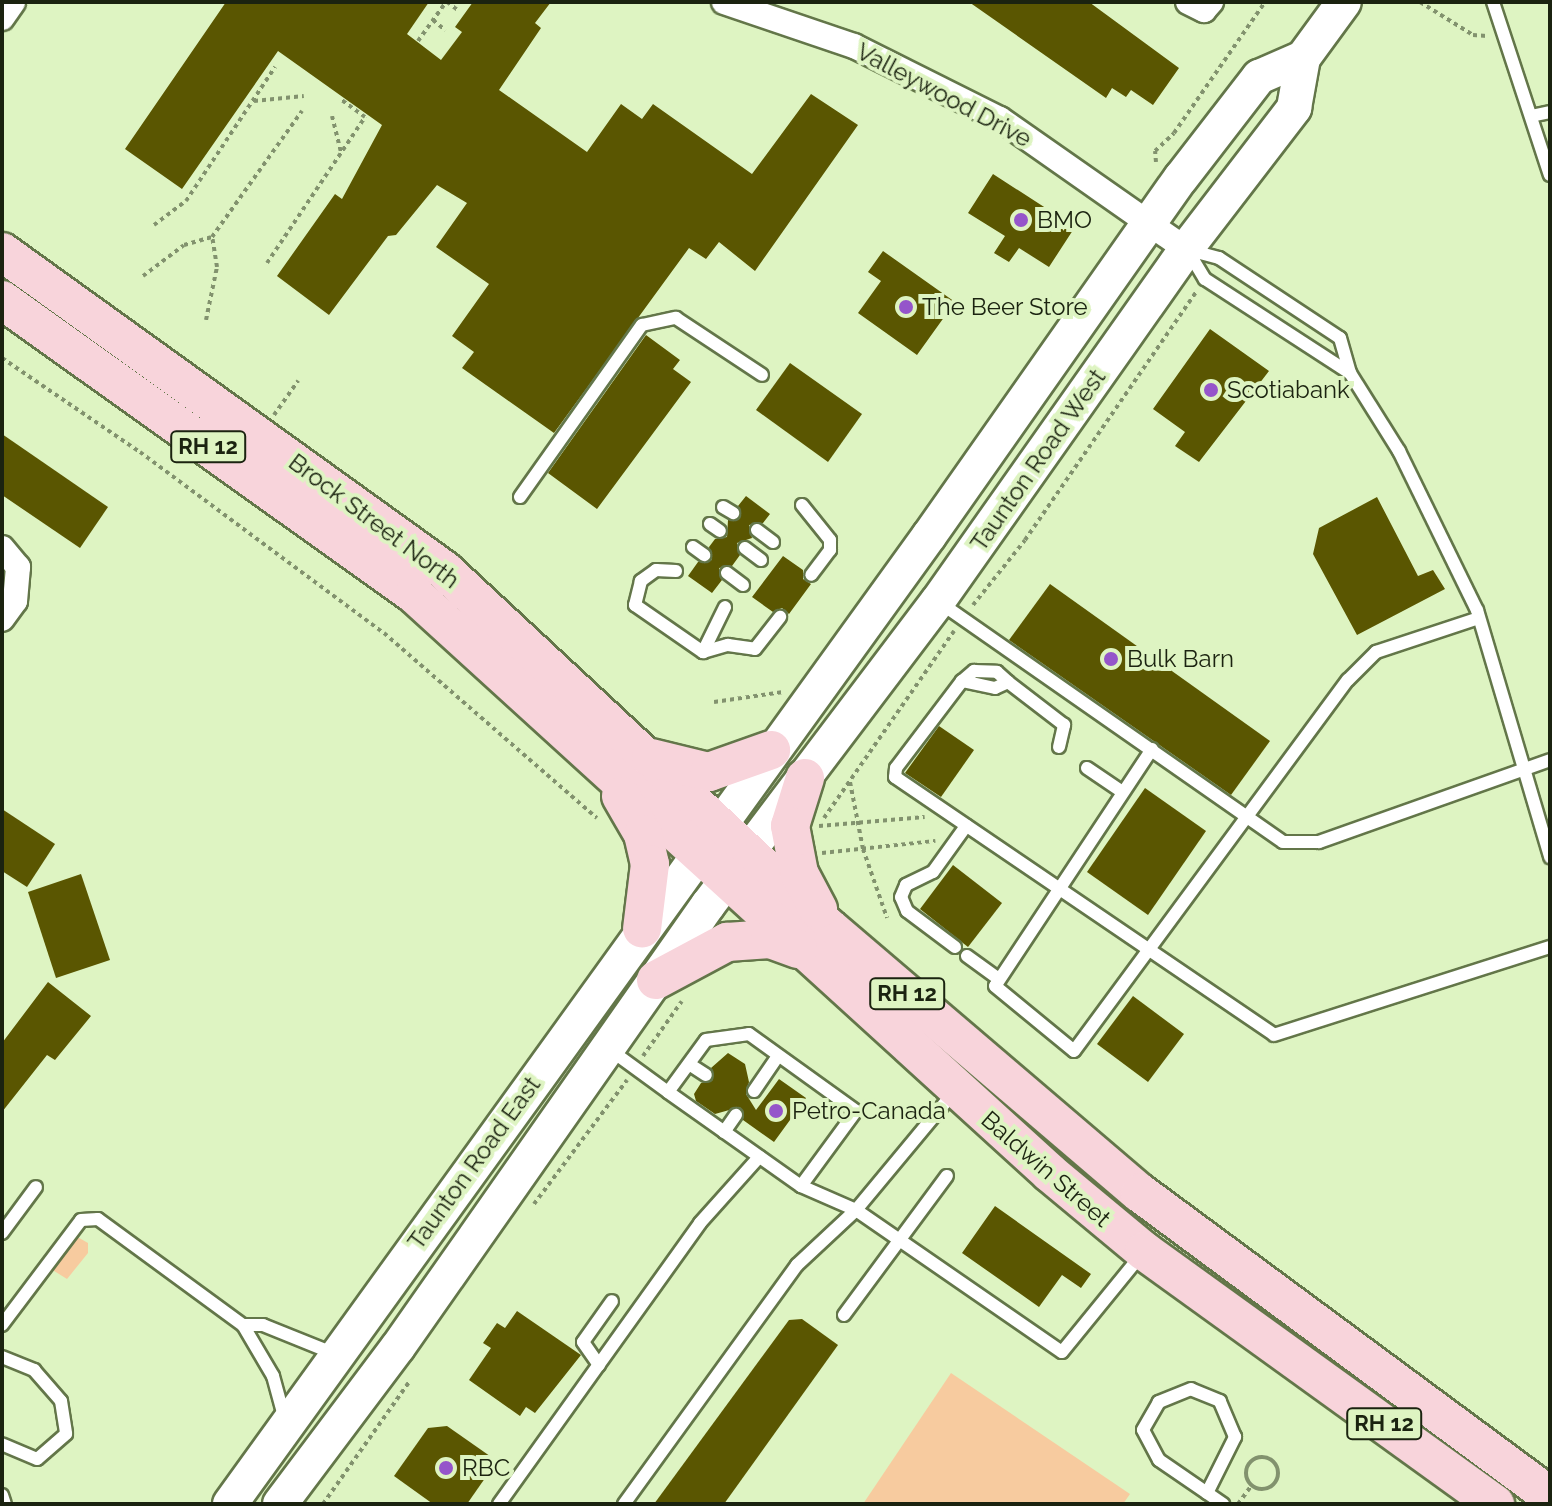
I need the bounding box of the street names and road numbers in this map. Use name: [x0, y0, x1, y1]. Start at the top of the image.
street label: Valleywood Drive: [852, 37, 1036, 153]
street label: Taunton Road West: [964, 363, 1112, 557]
road number: RH 12: [170, 429, 246, 465]
street label: Brock Street North: [283, 448, 465, 594]
road number: RH 12: [869, 976, 945, 1012]
street label: Taunton Road East: [402, 1071, 546, 1255]
street label: Baldwin Street: [975, 1105, 1117, 1233]
road number: RH 12: [1346, 1406, 1422, 1442]

